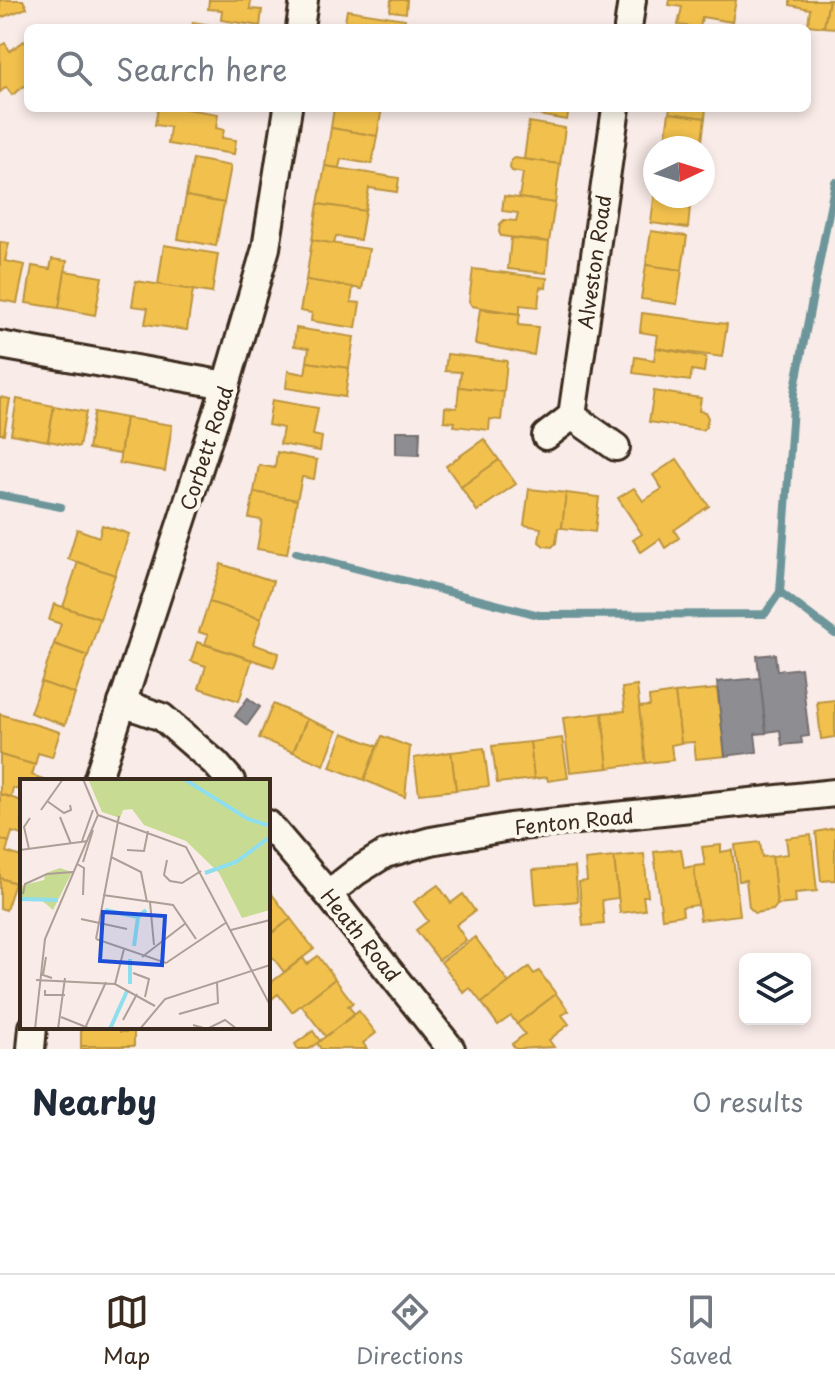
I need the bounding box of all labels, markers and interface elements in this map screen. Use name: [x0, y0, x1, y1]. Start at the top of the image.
search box: [24, 24, 811, 112]
icon: search: [52, 46, 96, 90]
text: Search here: [116, 46, 288, 91]
north arrow: [643, 136, 715, 208]
street label: Alveston Road: [570, 193, 618, 331]
street label: Corbett Road: [172, 382, 240, 514]
inset map: [20, 779, 270, 1029]
street label: Fenton Road: [513, 800, 635, 842]
street label: Heath Road: [314, 882, 408, 988]
map controls: [739, 953, 811, 1025]
button: layers: [739, 953, 811, 1025]
text: Nearby: [32, 1075, 157, 1127]
text: 0 results: [692, 1082, 803, 1121]
tab: Map: [103, 1290, 150, 1371]
tab: Directions: [356, 1290, 463, 1371]
tab: Saved: [669, 1290, 732, 1371]

